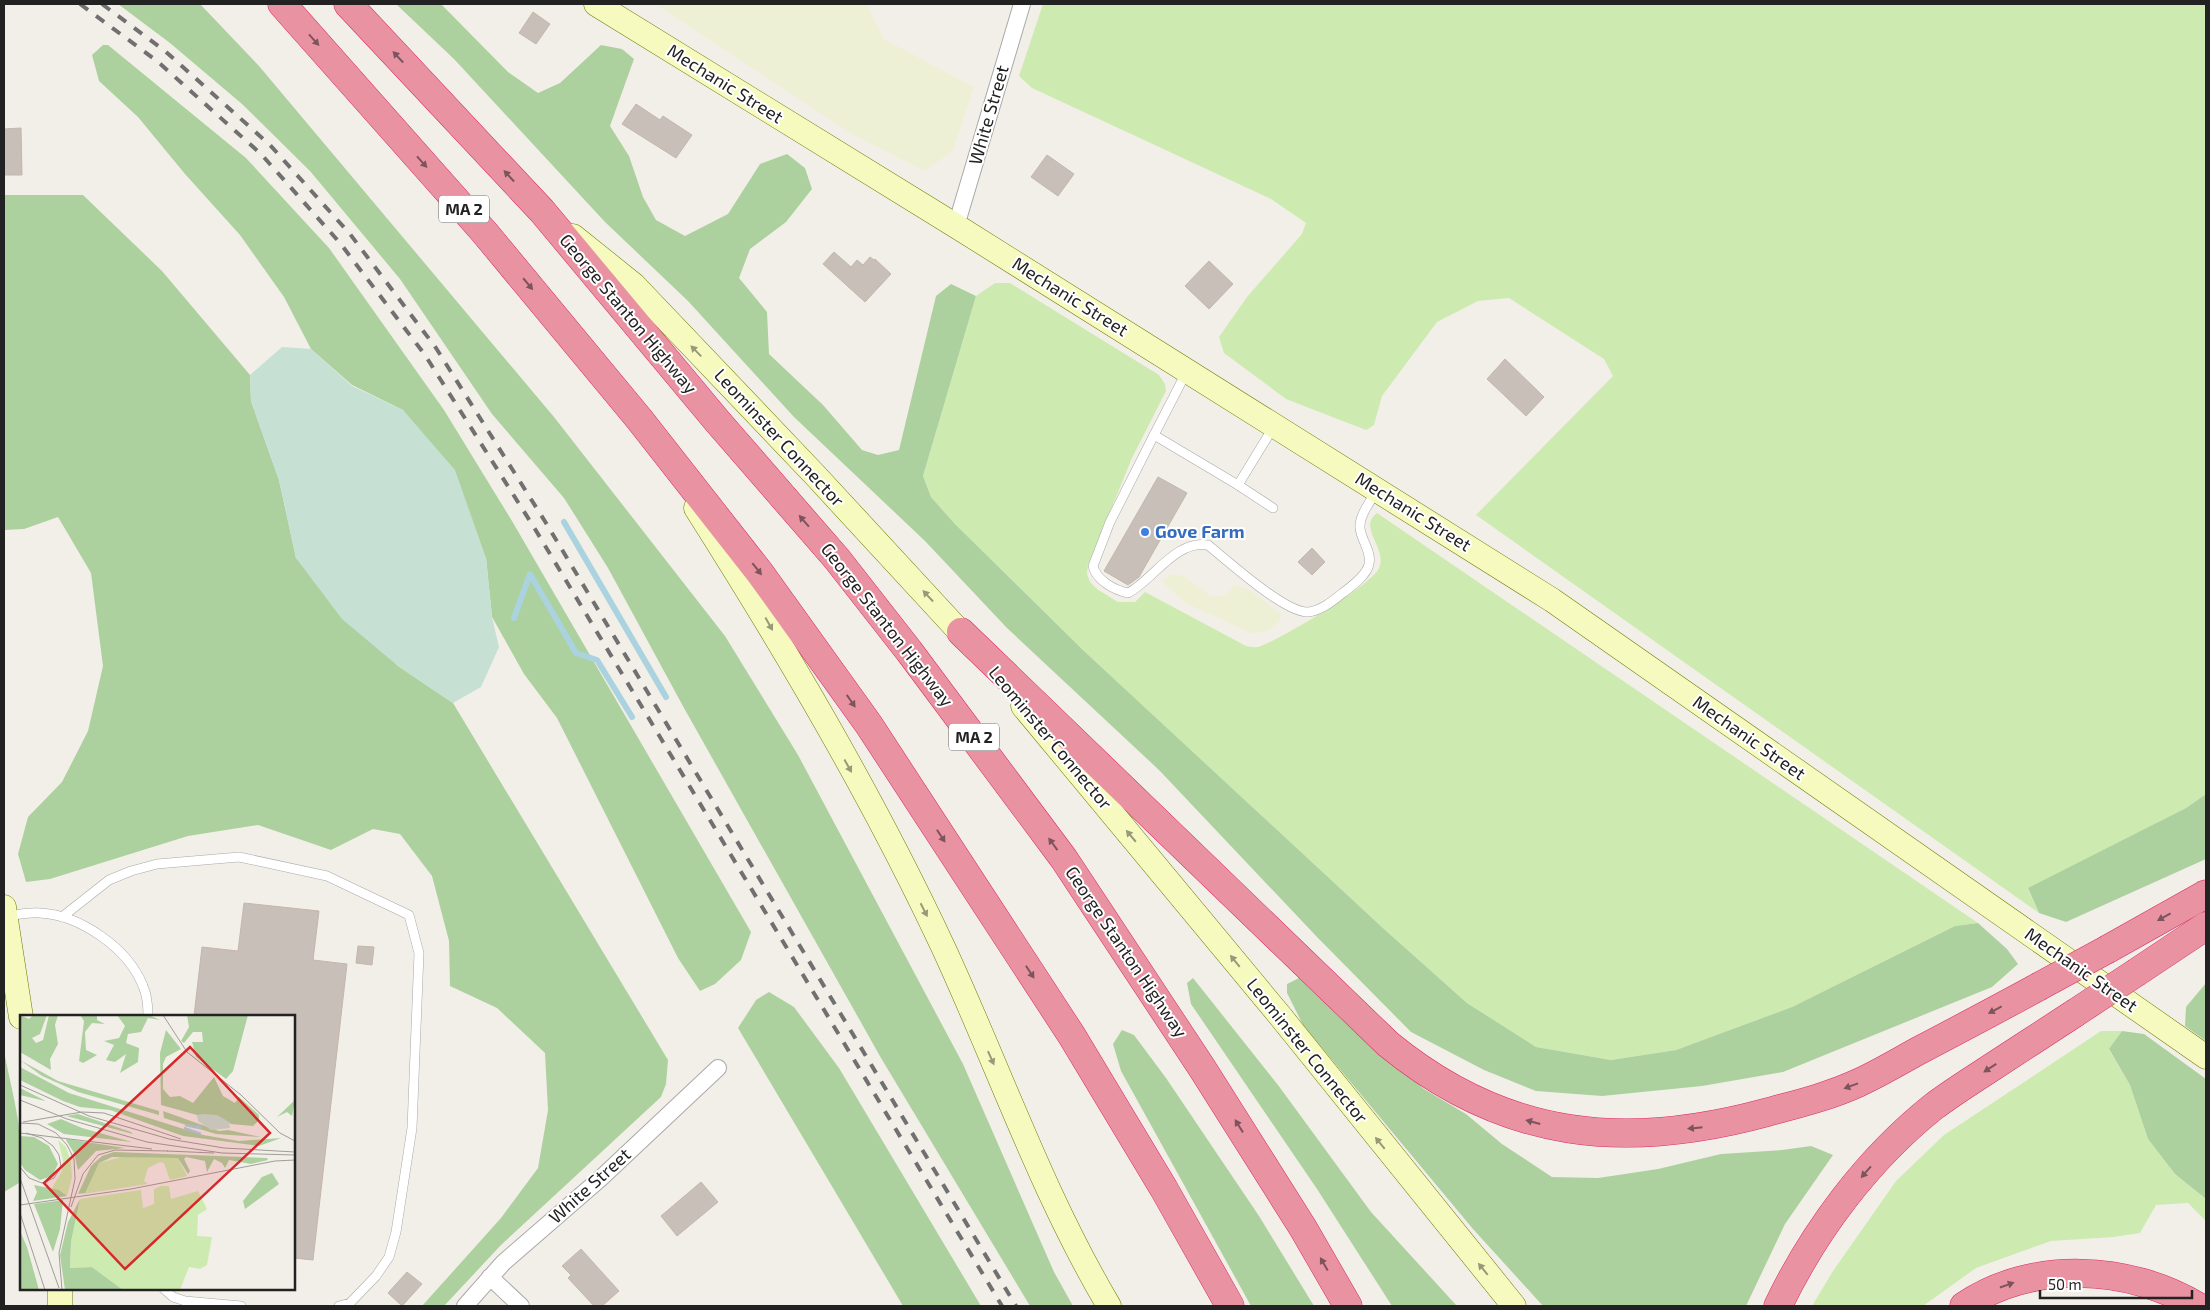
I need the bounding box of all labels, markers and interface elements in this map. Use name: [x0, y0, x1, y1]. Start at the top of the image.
one-way arrow: [308, 34, 320, 46]
street label: Mechanic Street: [664, 39, 788, 128]
one-way arrow: [392, 51, 404, 63]
street label: White Street: [963, 62, 1013, 167]
one-way arrow: [416, 155, 428, 167]
one-way arrow: [503, 170, 515, 182]
road number: MA 2: [439, 195, 489, 222]
street label: George Stanton Highway: [555, 229, 702, 398]
street label: Mechanic Street: [1009, 252, 1133, 341]
one-way arrow: [523, 278, 534, 291]
one-way arrow: [690, 345, 702, 357]
street label: Leominster Connector: [710, 364, 849, 511]
street label: Mechanic Street: [1352, 467, 1476, 556]
one-way arrow: [798, 516, 810, 528]
place label: Gove Farm: [1155, 520, 1245, 542]
marker: Gove Farm: [1139, 526, 1151, 538]
street label: George Stanton Highway: [817, 538, 959, 711]
one-way arrow: [751, 562, 762, 575]
one-way arrow: [922, 591, 934, 603]
one-way arrow: [764, 618, 773, 631]
street label: Leominster Connector: [984, 661, 1117, 814]
street label: Mechanic Street: [1689, 690, 1810, 784]
one-way arrow: [846, 694, 856, 708]
road number: MA 2: [949, 724, 999, 750]
one-way arrow: [844, 759, 853, 772]
one-way arrow: [937, 829, 946, 843]
one-way arrow: [1126, 830, 1137, 843]
one-way arrow: [1048, 837, 1058, 851]
street label: George Stanton Highway: [1061, 862, 1193, 1042]
one-way arrow: [920, 903, 928, 917]
one-way arrow: [2156, 913, 2171, 921]
street label: Mechanic Street: [2021, 922, 2142, 1016]
one-way arrow: [1229, 955, 1240, 968]
one-way arrow: [1025, 965, 1035, 979]
street label: Leominster Connector: [1242, 973, 1373, 1127]
one-way arrow: [1988, 1006, 2002, 1014]
inset map: [20, 1015, 295, 1290]
one-way arrow: [988, 1051, 996, 1065]
one-way arrow: [1984, 1064, 1997, 1073]
one-way arrow: [1843, 1082, 1858, 1090]
one-way arrow: [1526, 1118, 1541, 1126]
one-way arrow: [1234, 1119, 1243, 1132]
one-way arrow: [1686, 1124, 1702, 1132]
one-way arrow: [1375, 1136, 1386, 1149]
street label: White Street: [544, 1143, 635, 1228]
one-way arrow: [1861, 1166, 1872, 1179]
one-way arrow: [1320, 1257, 1328, 1271]
one-way arrow: [1477, 1263, 1489, 1275]
scale bar: [2040, 1268, 2192, 1300]
text: 50 m: [2048, 1275, 2082, 1293]
one-way arrow: [2000, 1280, 2015, 1288]

